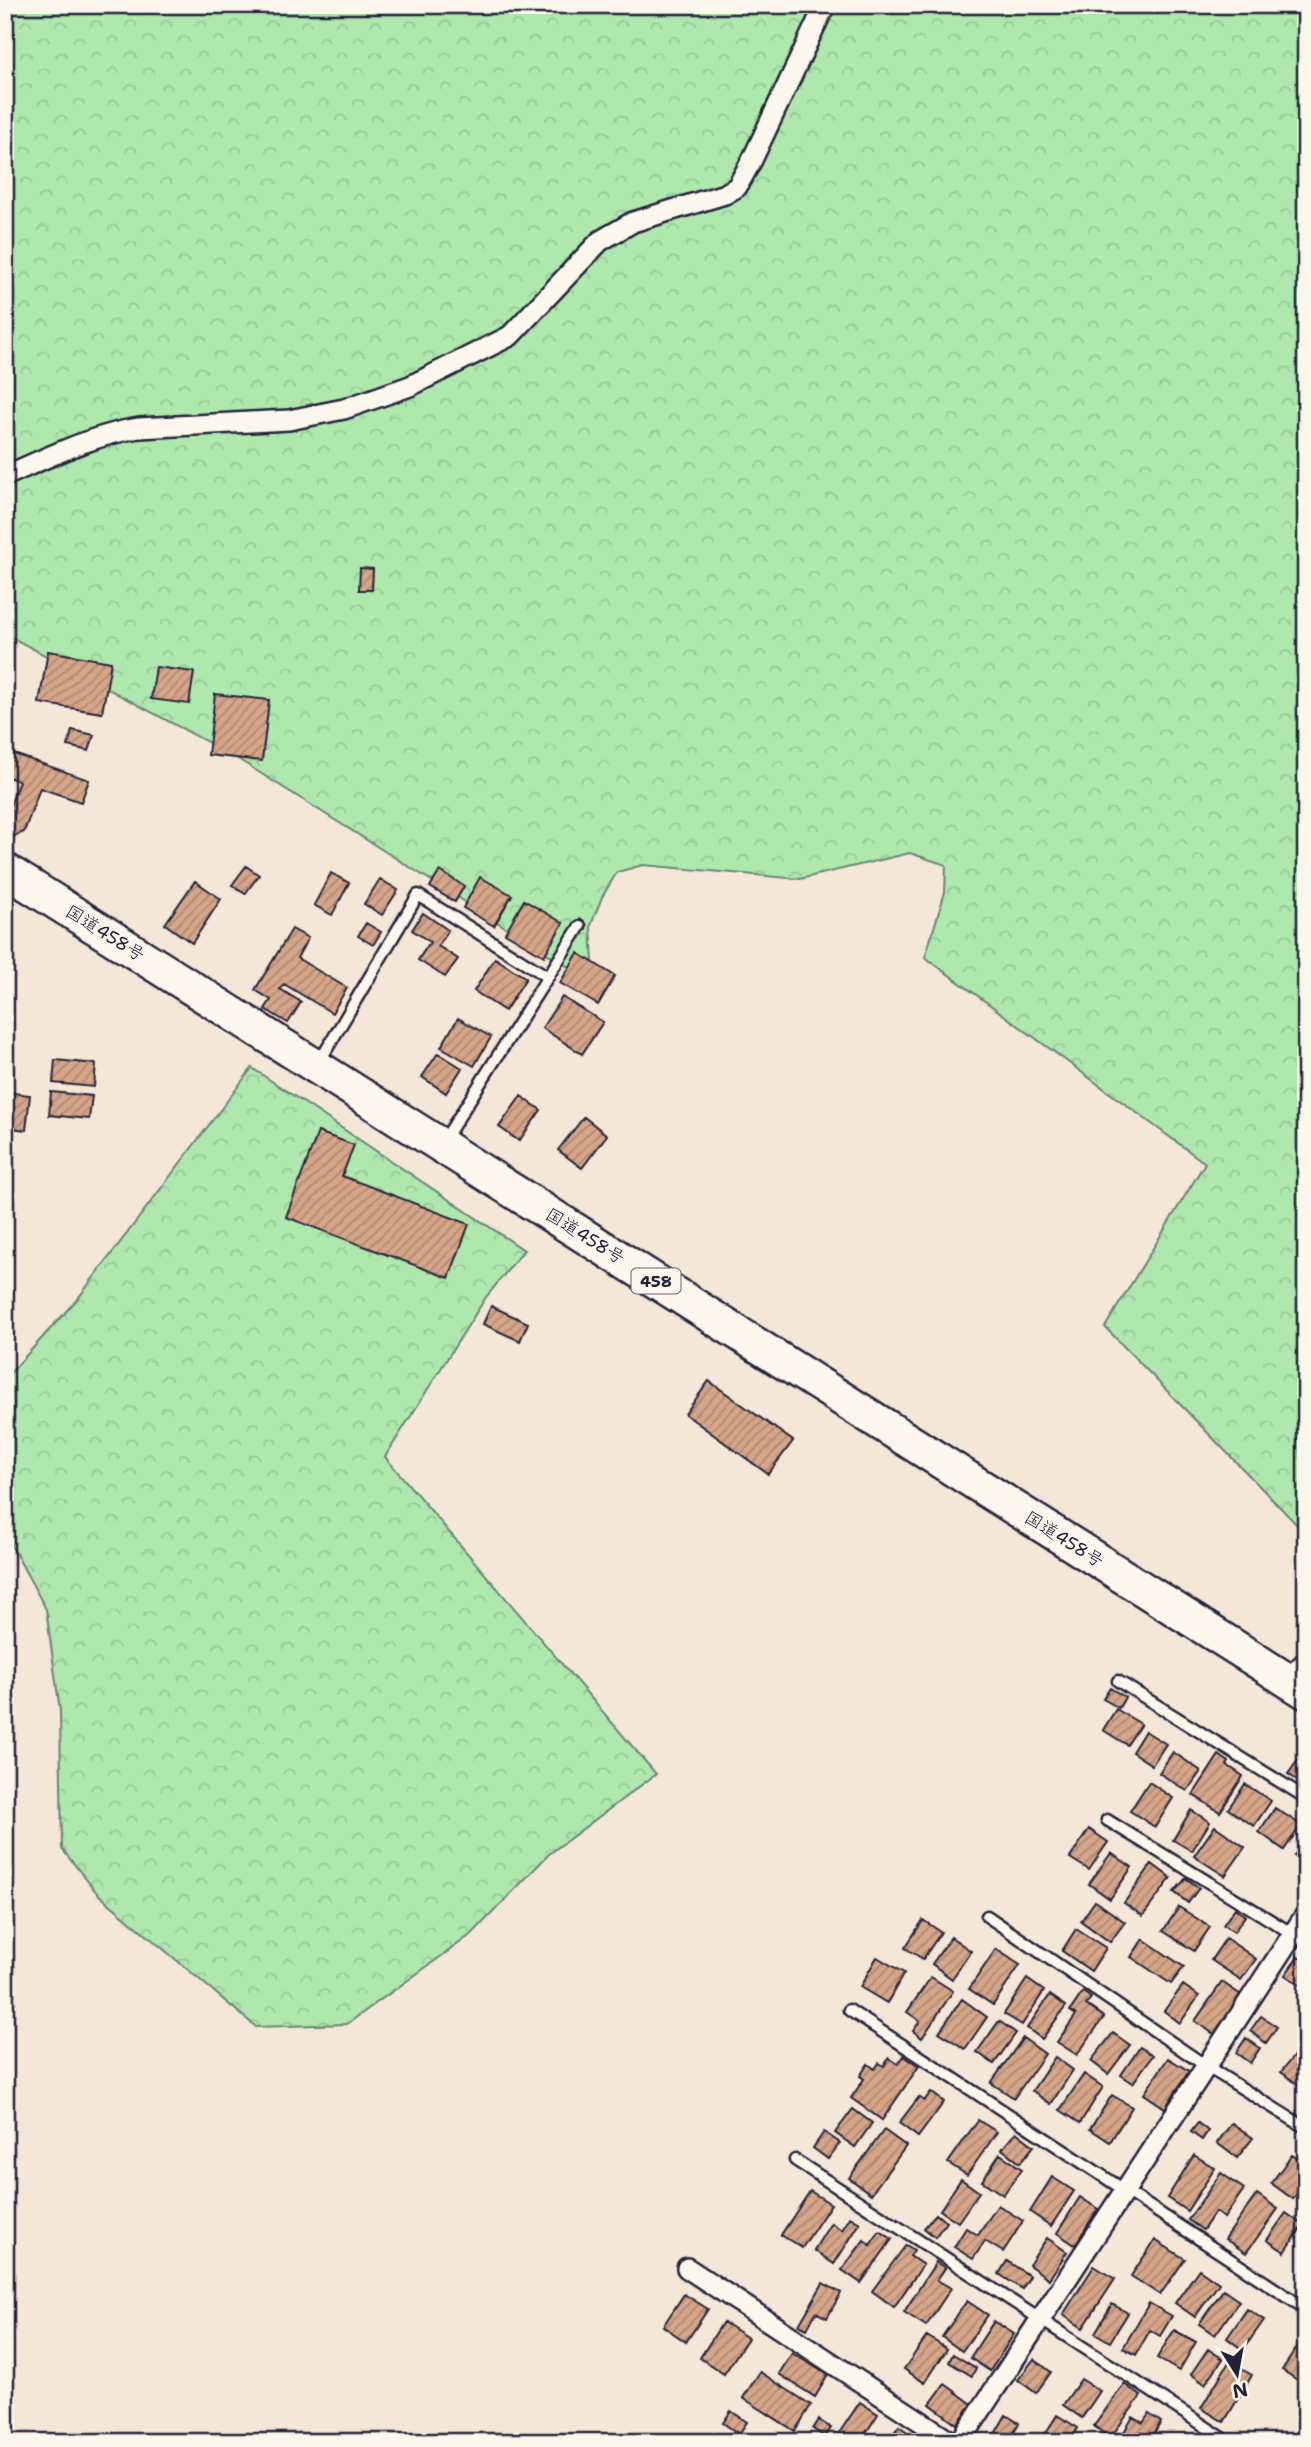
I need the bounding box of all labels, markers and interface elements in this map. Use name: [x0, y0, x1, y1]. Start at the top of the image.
street label: 国道458号: [61, 899, 149, 967]
street label: 国道458号: [541, 1202, 629, 1270]
road number: 458: [632, 1268, 680, 1294]
street label: 国道458号: [1020, 1505, 1108, 1573]
north arrow: [1202, 2338, 1272, 2408]
text: N: [1230, 2376, 1250, 2404]

